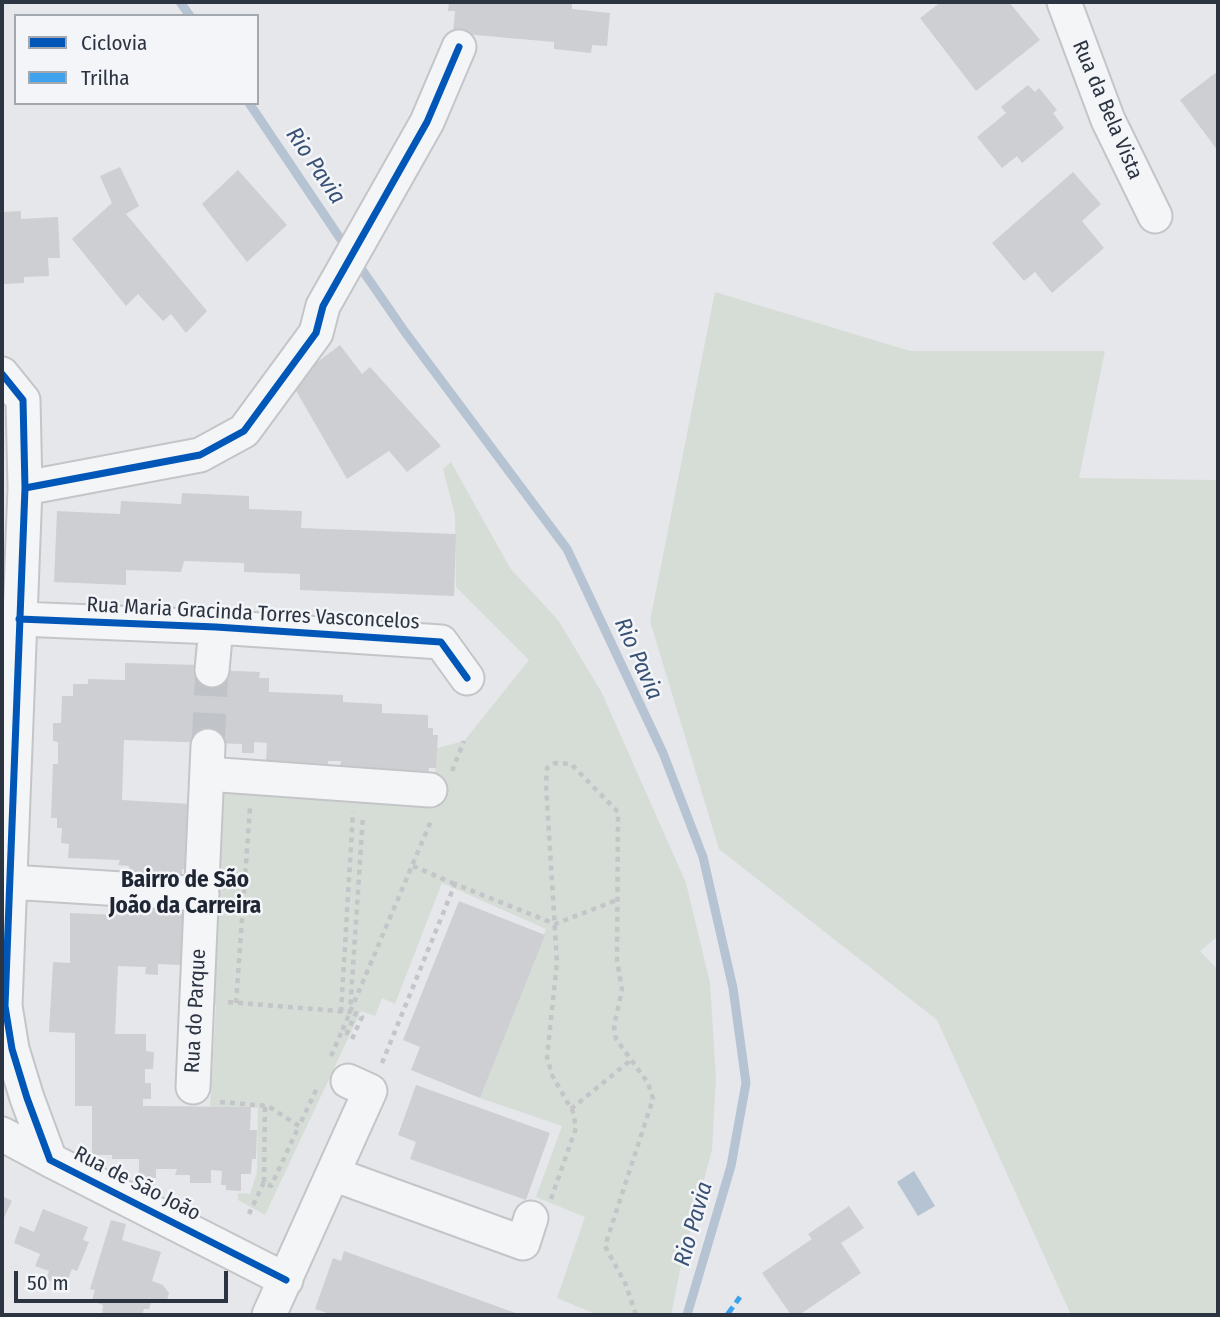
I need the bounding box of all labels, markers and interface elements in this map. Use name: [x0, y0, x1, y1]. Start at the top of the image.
legend: [14, 14, 259, 105]
text: Ciclovia: [81, 30, 147, 56]
street label: Rua da Bela Vista: [1066, 37, 1148, 183]
text: Trilha: [81, 65, 130, 91]
water label: Rio Pavia: [279, 122, 351, 210]
street label: Rua Maria Gracinda Torres Vasconcelos: [86, 593, 420, 635]
water label: Rio Pavia: [608, 614, 668, 704]
district label: Bairro de São João da Carreira: [109, 867, 261, 921]
street label: Rua do Parque: [180, 948, 212, 1074]
street label: Rua de São João: [69, 1141, 205, 1227]
water label: Rio Pavia: [669, 1179, 719, 1269]
scale bar: [18, 1258, 231, 1302]
text: 50 m: [27, 1270, 69, 1296]

